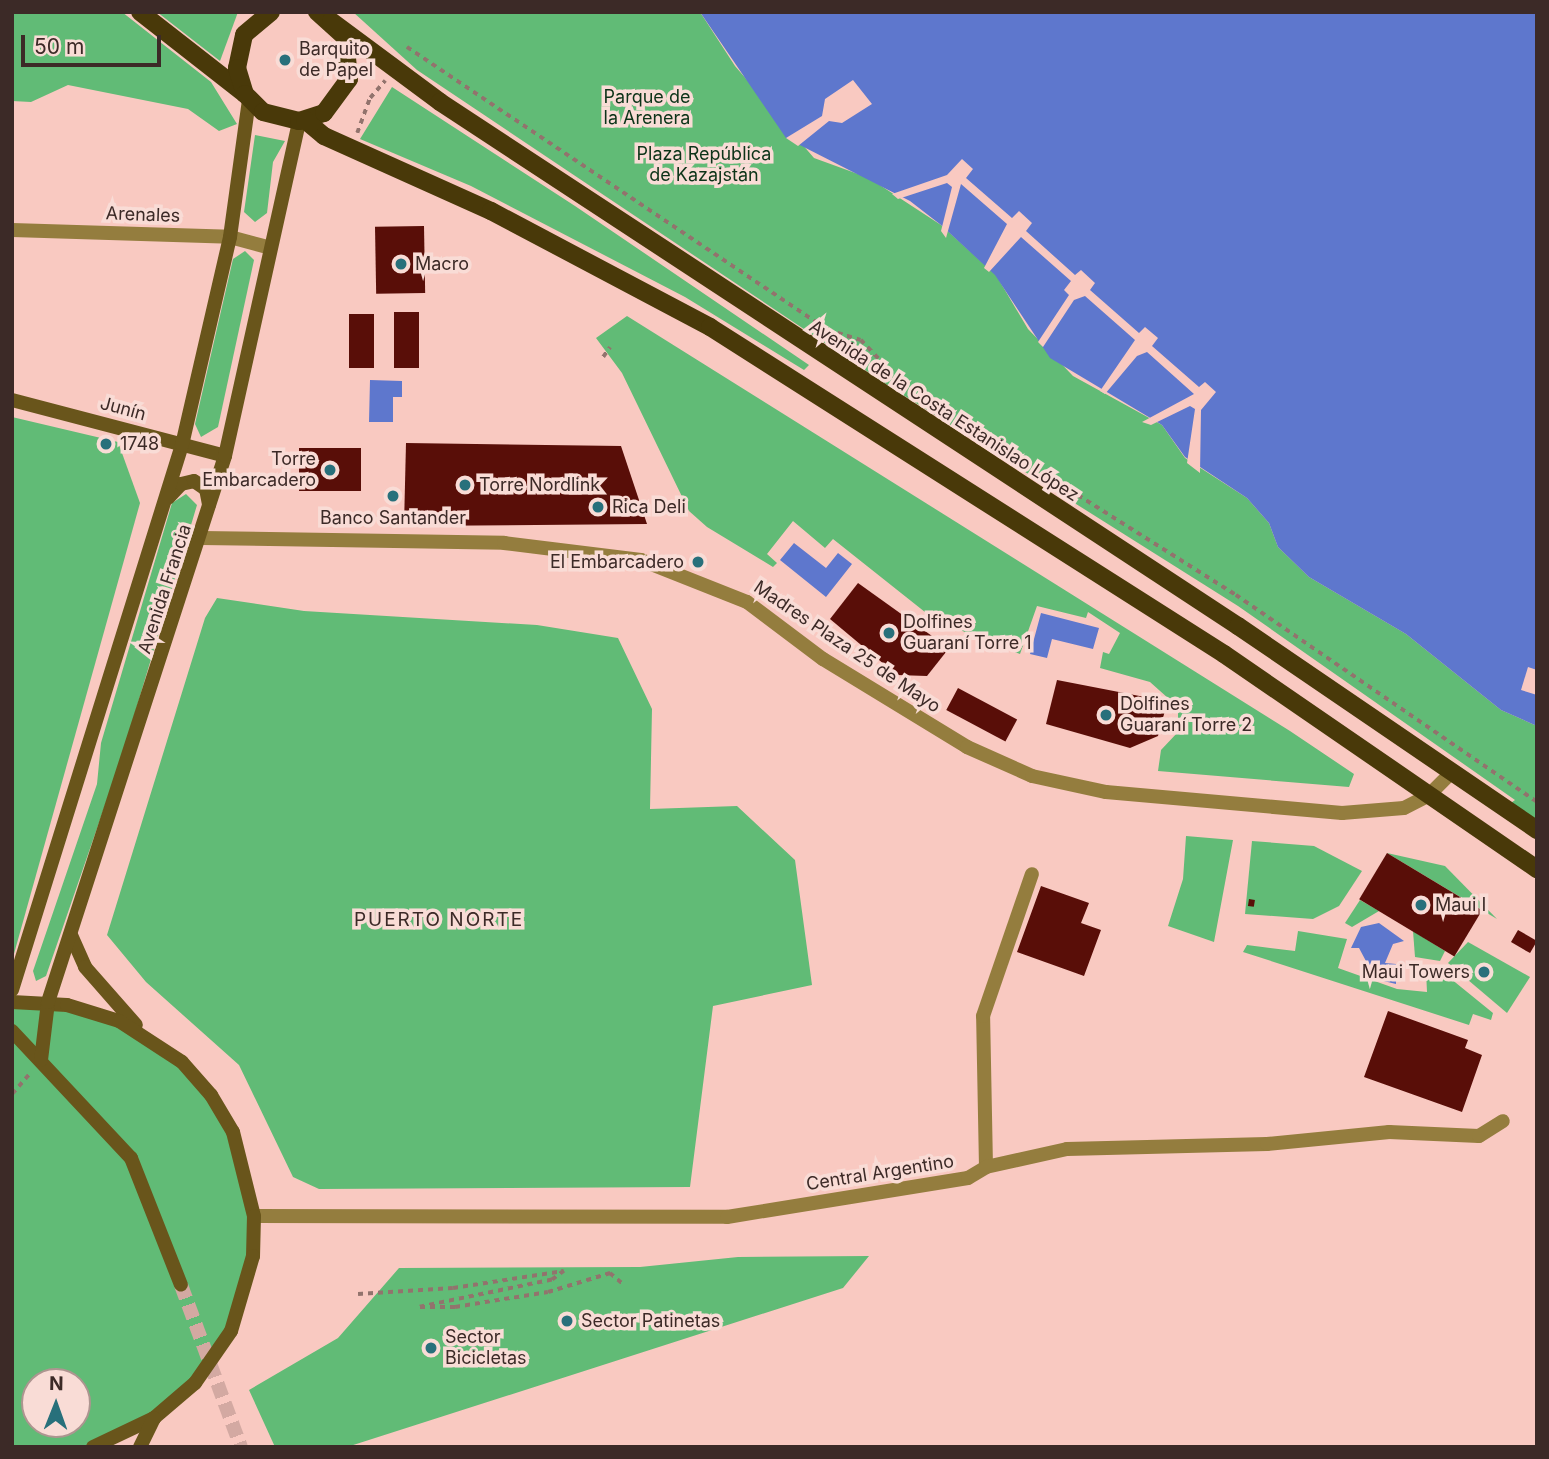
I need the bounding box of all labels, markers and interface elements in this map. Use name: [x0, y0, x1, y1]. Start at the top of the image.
scale bar: [24, 21, 164, 65]
text: 50 m: [34, 34, 84, 59]
place label: Barquito de Papel: [299, 39, 373, 82]
marker: Barquito de Papel: [277, 52, 293, 68]
park label: Parque de la Arenera: [604, 87, 690, 130]
park label: Plaza República de Kazajstán: [637, 144, 771, 186]
street label: Arenales: [105, 203, 181, 227]
place label: Macro: [415, 253, 469, 275]
marker: Macro: [393, 256, 409, 272]
street label: Avenida de la Costa Estanislao López: [805, 316, 1083, 506]
street label: Junín: [98, 393, 148, 425]
place label: 1748: [120, 433, 159, 455]
marker: 1748: [98, 436, 114, 452]
place label: Torre Embarcadero: [202, 449, 316, 491]
marker: Torre Embarcadero: [322, 462, 338, 478]
place label: Torre Nordlink: [479, 474, 600, 496]
marker: Torre Nordlink: [457, 477, 473, 493]
marker: Banco Santander: [385, 488, 401, 504]
place label: Rica Deli: [612, 496, 686, 518]
marker: Rica Deli: [590, 499, 606, 515]
place label: Banco Santander: [320, 507, 466, 529]
street label: Avenida Francia: [134, 521, 196, 657]
place label: El Embarcadero: [550, 551, 684, 573]
marker: El Embarcadero: [690, 554, 706, 570]
street label: Madres Plaza 25 de Mayo: [750, 576, 944, 718]
place label: Dolfines Guaraní Torre 1: [903, 612, 1032, 654]
marker: Dolfines Guaraní Torre 1: [881, 625, 897, 641]
place label: Dolfines Guaraní Torre 2: [1120, 694, 1252, 736]
marker: Dolfines Guaraní Torre 2: [1098, 707, 1114, 723]
place label: Maui I: [1435, 894, 1486, 916]
marker: Maui I: [1413, 897, 1429, 913]
district label: PUERTO NORTE: [355, 909, 523, 931]
place label: Maui Towers: [1362, 961, 1470, 983]
marker: Maui Towers: [1476, 964, 1492, 980]
street label: Central Argentino: [805, 1151, 955, 1195]
place label: Sector Patinetas: [581, 1310, 720, 1332]
marker: Sector Patinetas: [559, 1313, 575, 1329]
place label: Sector Bicicletas: [445, 1327, 527, 1370]
marker: Sector Bicicletas: [423, 1340, 439, 1356]
north arrow: [21, 1368, 91, 1438]
text: N: [49, 1372, 64, 1395]

